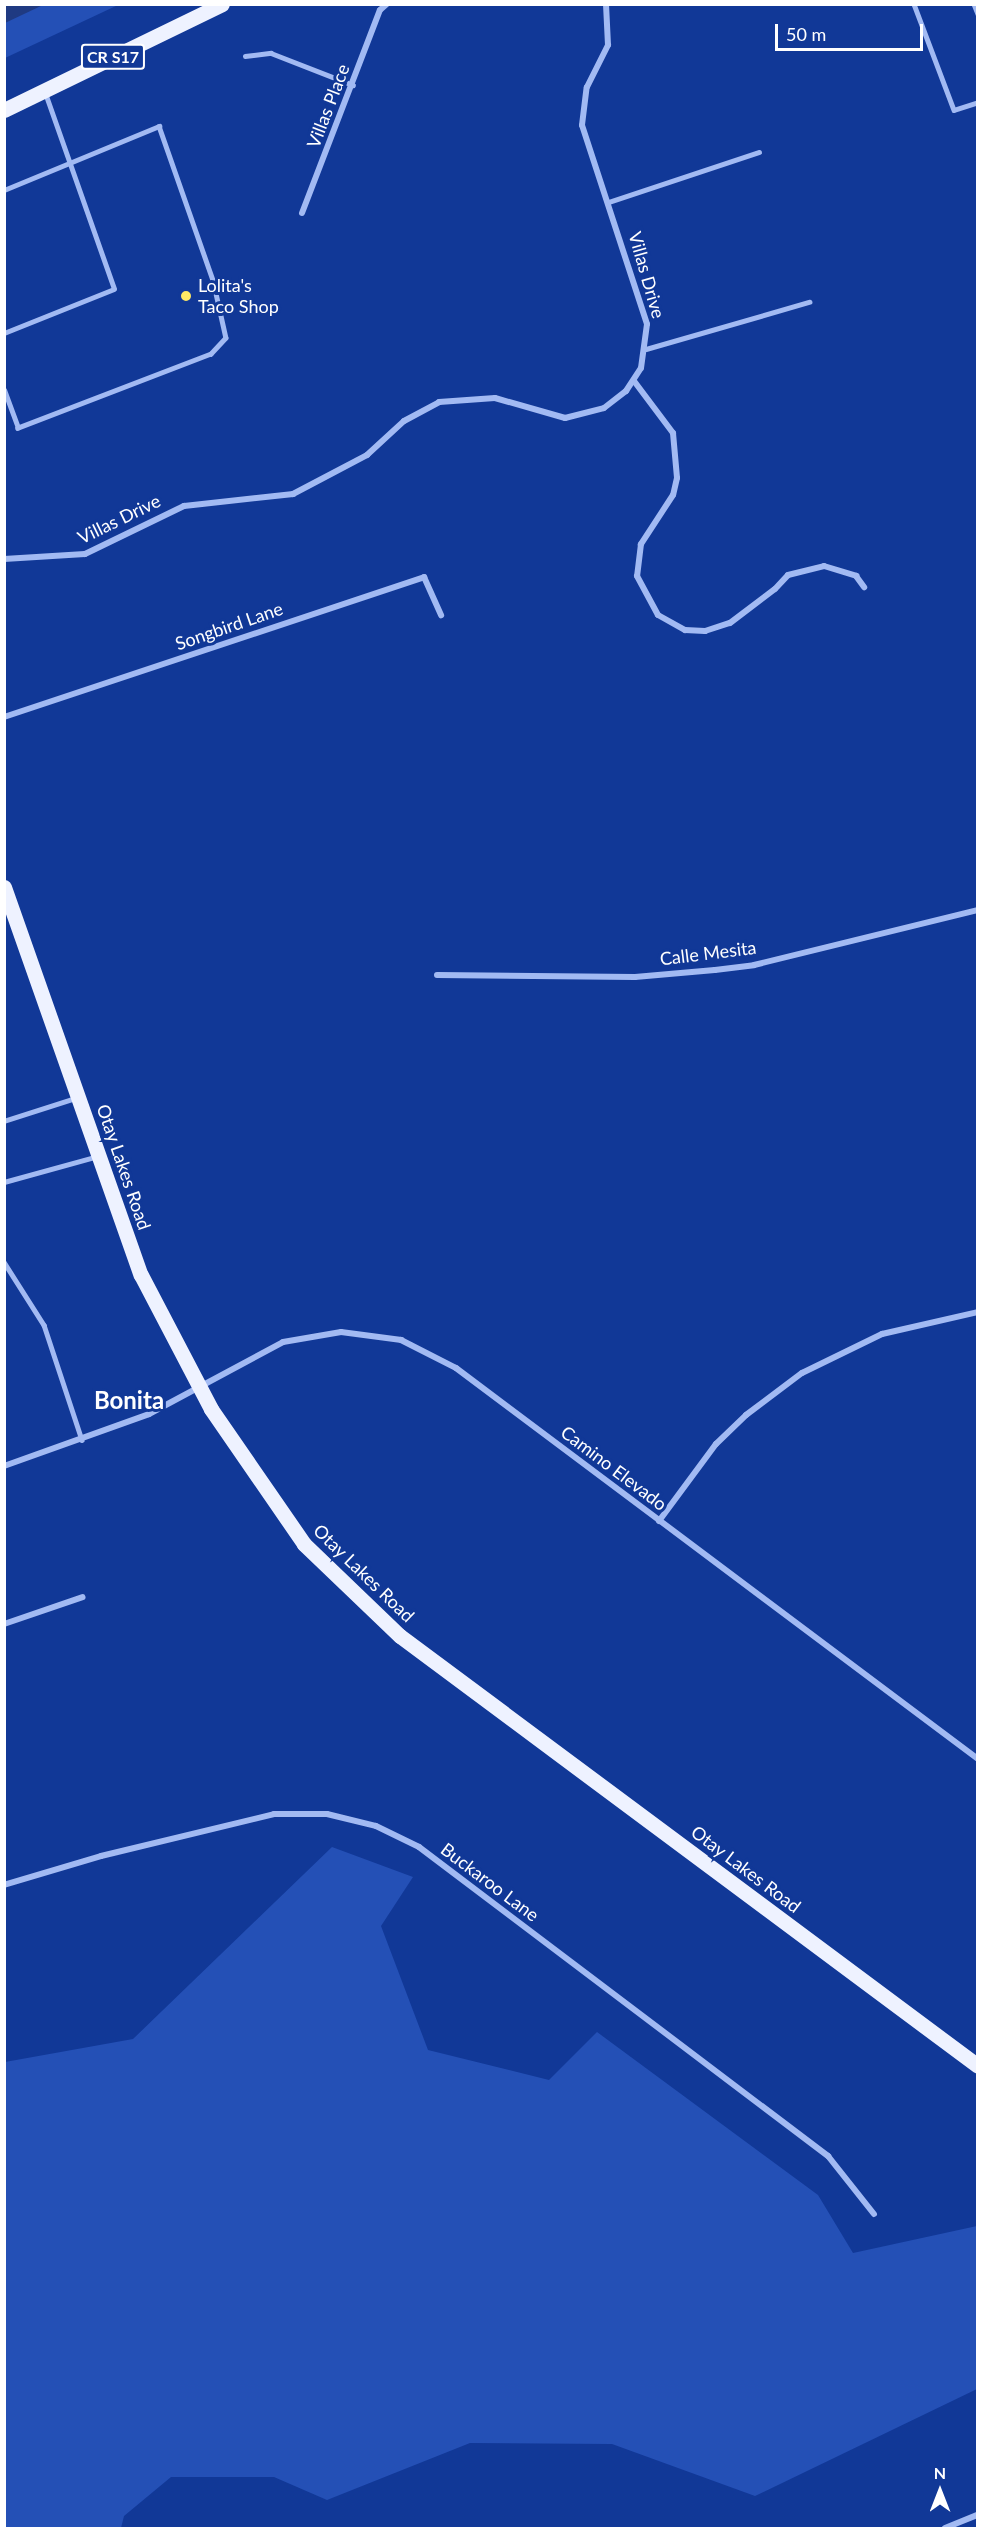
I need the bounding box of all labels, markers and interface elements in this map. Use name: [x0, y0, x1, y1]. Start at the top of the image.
scale bar: [778, 12, 926, 50]
text: 50 m: [786, 23, 826, 45]
road number: CR S17: [80, 44, 146, 70]
street label: Villas Place: [302, 61, 354, 151]
street label: Villas Drive: [624, 229, 670, 321]
place label: Lolita's Taco Shop: [198, 275, 279, 318]
marker: Lolita's Taco Shop: [179, 289, 193, 303]
street label: Villas Drive: [74, 490, 164, 548]
street label: Songbird Lane: [172, 598, 286, 654]
street label: Calle Mesita: [659, 936, 757, 970]
street label: Otay Lakes Road: [92, 1101, 156, 1233]
district label: Bonita: [94, 1386, 164, 1414]
street label: Camino Elevado: [557, 1421, 671, 1515]
street label: Otay Lakes Road: [309, 1519, 419, 1627]
street label: Otay Lakes Road: [687, 1821, 805, 1917]
street label: Buckaroo Lane: [437, 1838, 543, 1926]
north arrow: [910, 2461, 970, 2521]
text: N: [934, 2463, 946, 2482]

